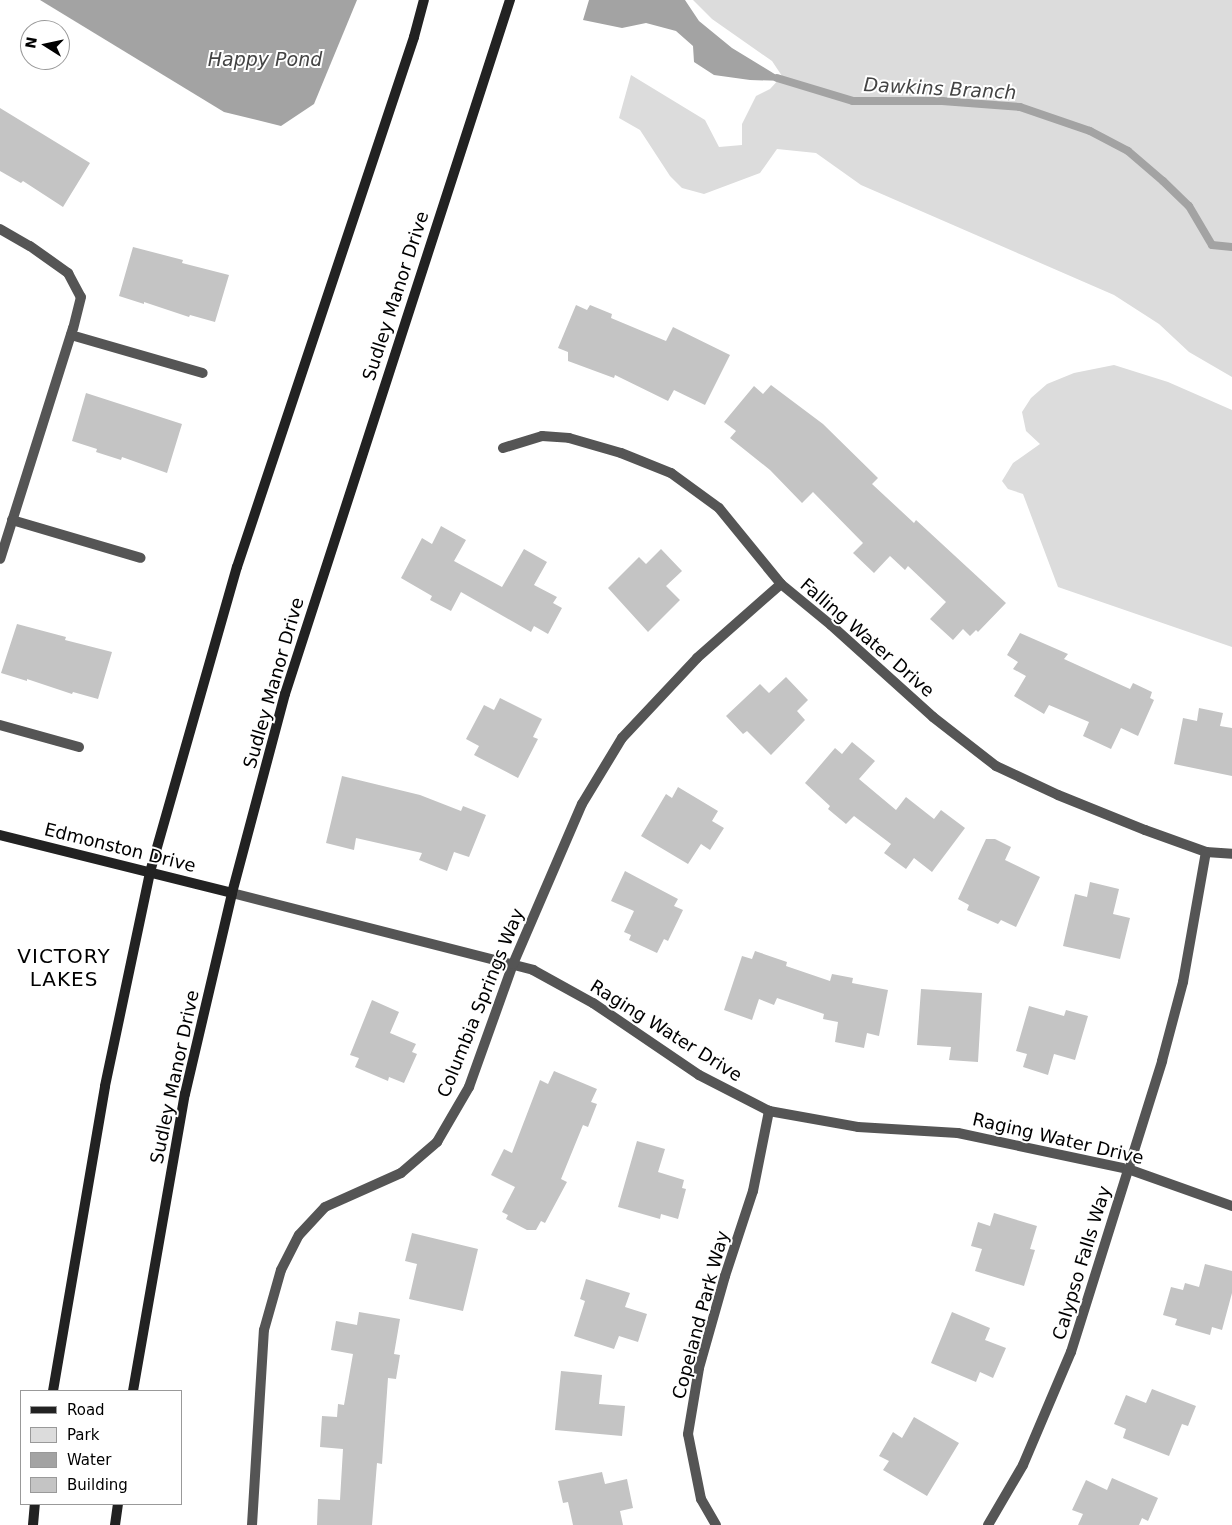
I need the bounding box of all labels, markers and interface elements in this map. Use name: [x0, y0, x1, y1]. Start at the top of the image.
north arrow: [20, 20, 70, 70]
text: N: [22, 35, 40, 50]
water label: Happy Pond: [208, 49, 322, 71]
water label: Dawkins Branch: [863, 74, 1017, 104]
street label: Sudley Manor Drive: [358, 209, 434, 383]
street label: Falling Water Drive: [796, 574, 938, 702]
street label: Sudley Manor Drive: [239, 595, 309, 771]
street label: Edmonston Drive: [42, 819, 198, 877]
street label: Columbia Springs Way: [433, 905, 529, 1101]
district label: VICTORY LAKES: [16, 944, 112, 991]
street label: Raging Water Drive: [586, 975, 746, 1087]
street label: Sudley Manor Drive: [146, 988, 204, 1166]
street label: Raging Water Drive: [970, 1109, 1146, 1169]
street label: Calypso Falls Way: [1048, 1183, 1116, 1343]
street label: Copeland Park Way: [668, 1228, 734, 1402]
legend: [20, 1390, 182, 1505]
text: Road: [67, 1401, 105, 1419]
text: Park: [67, 1426, 99, 1444]
text: Water: [67, 1451, 111, 1469]
text: Building: [67, 1476, 128, 1494]

